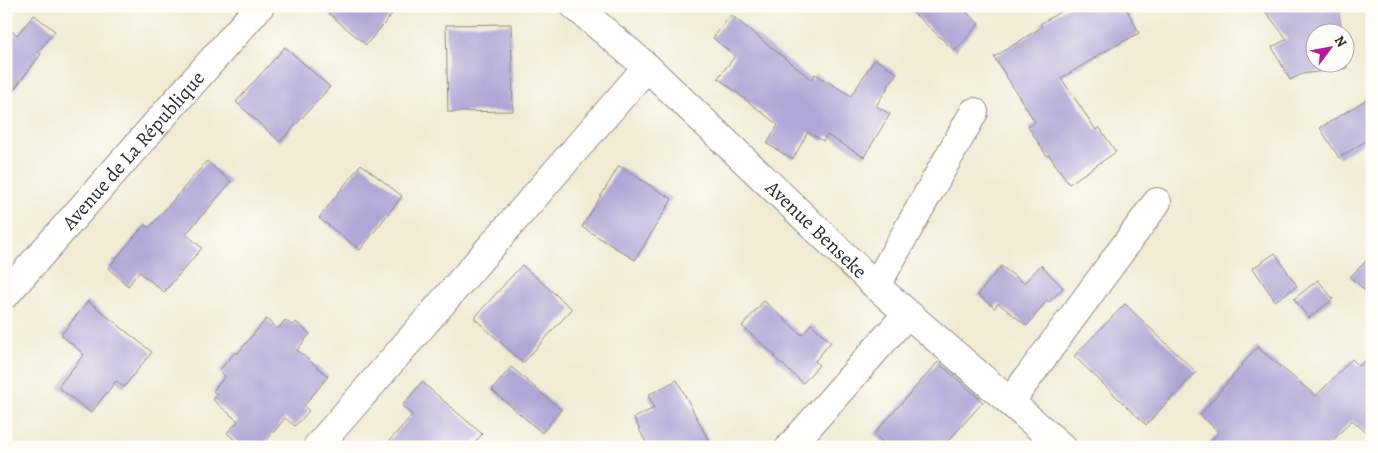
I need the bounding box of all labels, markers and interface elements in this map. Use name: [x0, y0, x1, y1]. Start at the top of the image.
north arrow: [1306, 22, 1356, 72]
text: N: [1330, 32, 1351, 51]
street label: Avenue de La République: [55, 65, 211, 236]
street label: Avenue Benseke: [759, 174, 873, 285]

